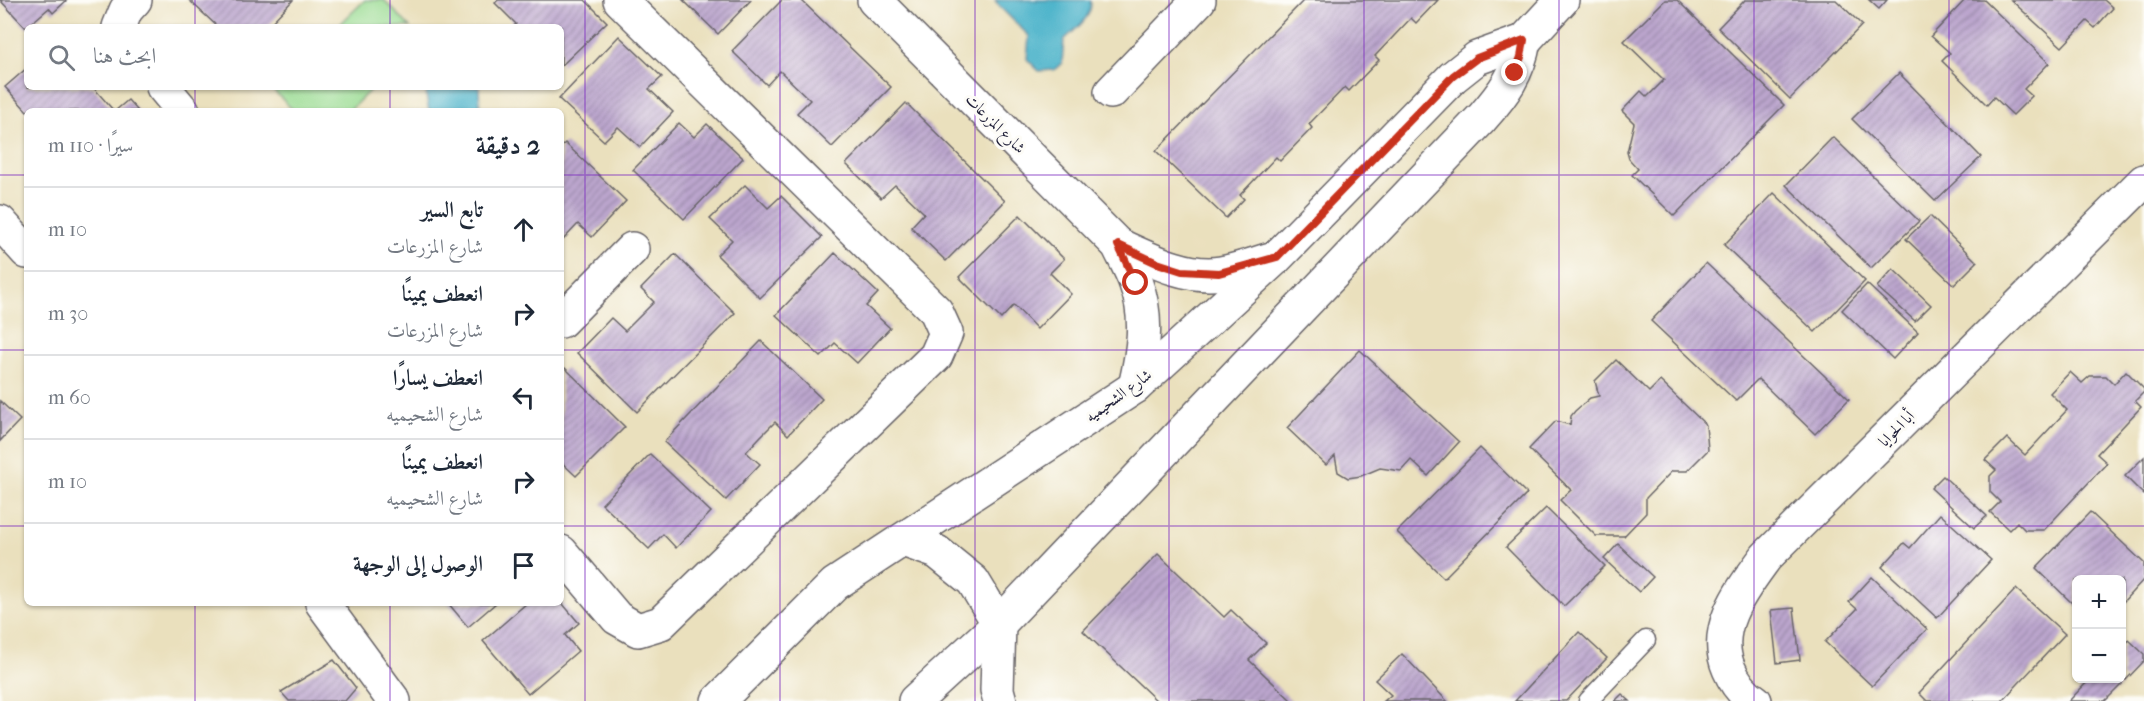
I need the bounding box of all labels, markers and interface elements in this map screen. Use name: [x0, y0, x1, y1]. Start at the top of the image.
search box: [24, 24, 564, 90]
icon: search: [45, 41, 78, 74]
text: ابحث هنا: [93, 43, 156, 69]
route end: [1501, 59, 1527, 85]
street label: شارع المزرعات: [959, 89, 1030, 160]
text: 2 دقيقة: [476, 130, 540, 161]
text: سيرًا · 110 m: [48, 134, 133, 157]
text: تابع السير: [421, 197, 483, 223]
icon: ahead: [507, 213, 540, 246]
text: 10 m: [48, 218, 87, 241]
text: شارع المزرعات: [387, 235, 483, 258]
route start: [1122, 269, 1148, 295]
text: انعطف يمينًا: [402, 281, 483, 307]
icon: right: [507, 297, 540, 330]
text: 30 m: [48, 302, 88, 325]
text: شارع المزرعات: [387, 319, 483, 342]
text: انعطف يسارًا: [393, 365, 483, 391]
street label: شارع الشحيميه: [1081, 365, 1158, 429]
icon: left: [507, 381, 540, 414]
text: 60 m: [48, 386, 91, 409]
text: شارع الشحيميه: [386, 403, 483, 426]
street label: أبا الحوايا: [1873, 405, 1919, 451]
text: انعطف يمينًا: [402, 449, 483, 475]
icon: right: [507, 465, 540, 498]
text: 10 m: [48, 470, 87, 493]
text: شارع الشحيميه: [386, 487, 483, 510]
icon: arrive: [507, 549, 540, 582]
text: الوصول إلى الوجهة: [353, 551, 483, 577]
map controls: [2072, 575, 2126, 683]
button: +: [2072, 575, 2126, 629]
button: −: [2072, 629, 2126, 683]

